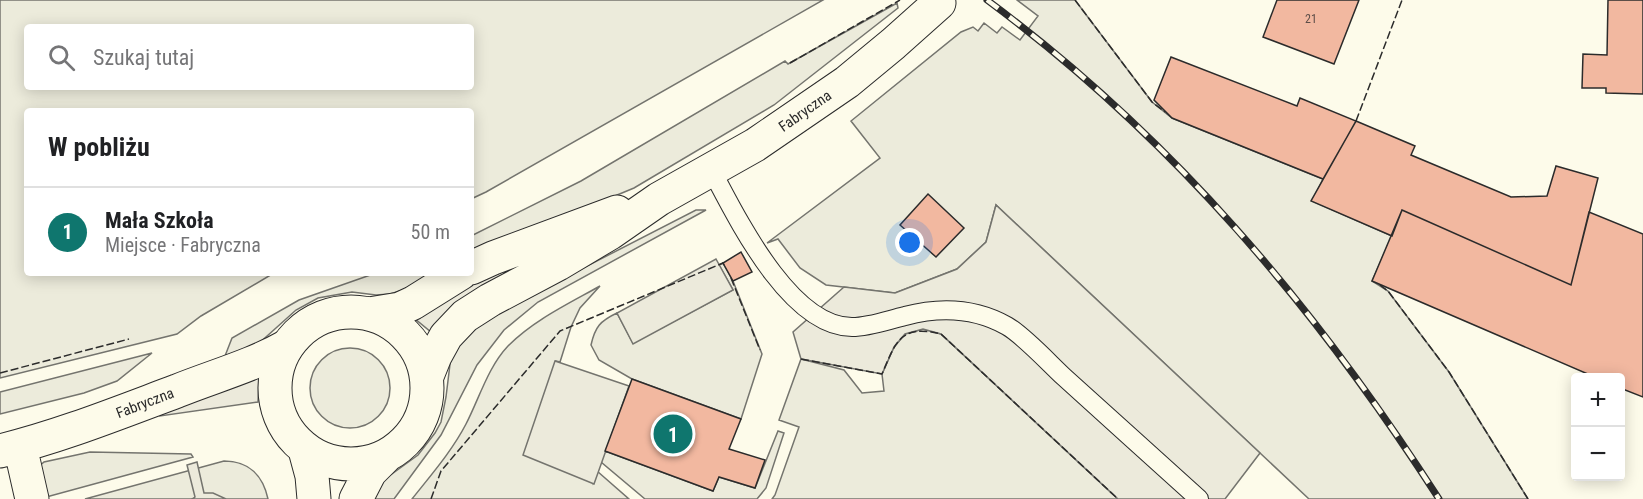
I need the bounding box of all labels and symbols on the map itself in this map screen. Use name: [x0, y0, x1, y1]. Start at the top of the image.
house number: 21: [1305, 12, 1317, 26]
street label: Fabryczna: [775, 86, 835, 136]
your location: [895, 228, 924, 257]
street label: Fabryczna: [114, 384, 176, 422]
pin: 1: [654, 412, 692, 456]

